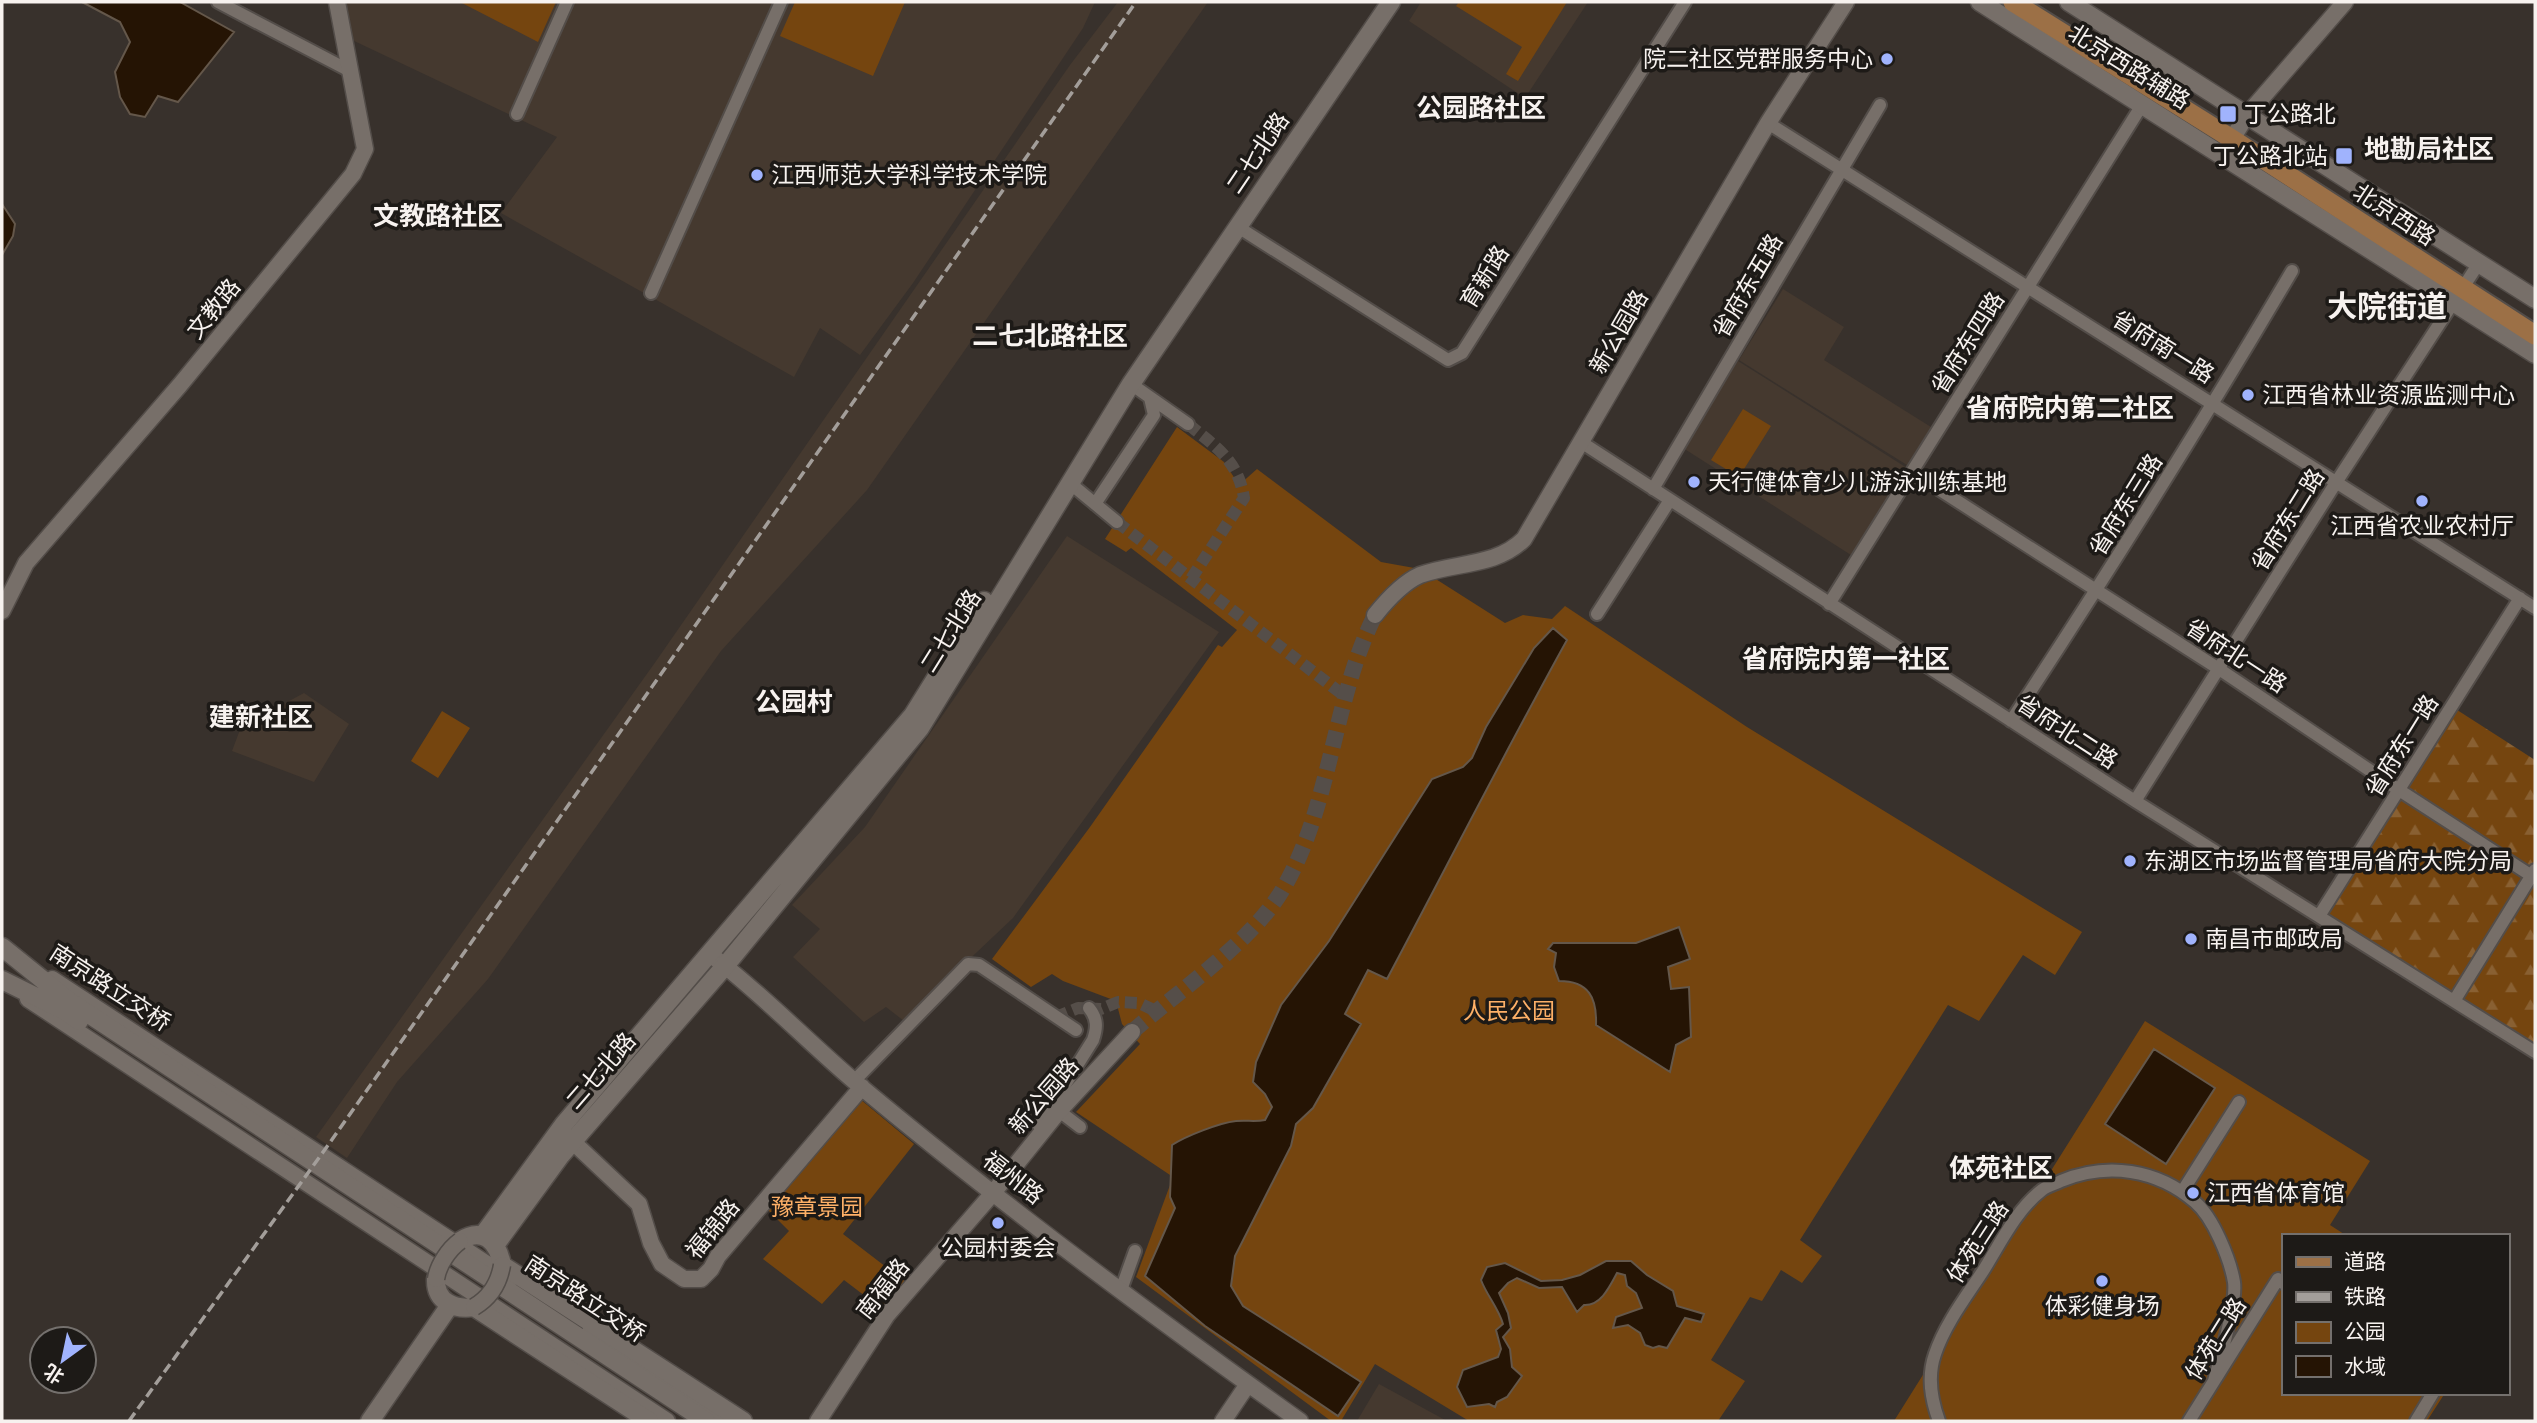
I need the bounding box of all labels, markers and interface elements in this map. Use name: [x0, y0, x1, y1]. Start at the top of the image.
street label: 北京西路辅路: [2063, 19, 2195, 115]
place label: 院二社区党群服务中心: [1643, 46, 1873, 73]
marker: 院二社区党群服务中心: [1879, 51, 1895, 67]
district label: 公园路社区: [1416, 93, 1546, 123]
place label: 丁公路北: [2244, 101, 2336, 128]
marker: 丁公路北: [2218, 104, 2238, 124]
street label: 二七北路: [1221, 107, 1295, 199]
district label: 地勘局社区: [2364, 134, 2494, 164]
place label: 丁公路北站: [2213, 143, 2328, 170]
marker: 丁公路北站: [2334, 146, 2354, 166]
place label: 江西师范大学科学技术学院: [771, 162, 1047, 189]
marker: 江西师范大学科学技术学院: [749, 167, 765, 183]
street label: 北京西路: [2348, 179, 2440, 251]
district label: 文教路社区: [373, 201, 503, 231]
street label: 省府东五路: [1708, 229, 1788, 343]
street label: 育新路: [1455, 241, 1515, 313]
street label: 文教路: [182, 274, 246, 344]
street label: 新公园路: [1584, 285, 1654, 379]
street label: 省府东四路: [1926, 287, 2010, 399]
district label: 大院街道: [2327, 289, 2447, 324]
street label: 省府南一路: [2107, 305, 2219, 389]
district label: 二七北路社区: [972, 321, 1128, 351]
place label: 江西省林业资源监测中心: [2262, 382, 2515, 409]
marker: 江西省林业资源监测中心: [2240, 387, 2256, 403]
district label: 省府院内第二社区: [1966, 393, 2174, 423]
street label: 省府东三路: [2084, 449, 2168, 561]
street label: 省府东二路: [2246, 464, 2330, 576]
place label: 天行健体育少儿游泳训练基地: [1708, 469, 2007, 496]
marker: 天行健体育少儿游泳训练基地: [1686, 474, 1702, 490]
marker: 江西省农业农村厅: [2414, 493, 2430, 509]
place label: 江西省农业农村厅: [2330, 513, 2514, 540]
street label: 二七北路: [915, 585, 987, 677]
street label: 省府北一路: [2180, 613, 2292, 699]
district label: 省府院内第一社区: [1742, 644, 1950, 674]
district label: 公园村: [755, 687, 833, 717]
street label: 省府北二路: [2011, 689, 2123, 775]
street label: 省府东一路: [2360, 690, 2444, 802]
district label: 建新社区: [209, 702, 313, 732]
place label: 东湖区市场监督管理局省府大院分局: [2144, 848, 2512, 875]
marker: 东湖区市场监督管理局省府大院分局: [2122, 853, 2138, 869]
place label: 南昌市邮政局: [2205, 926, 2343, 953]
marker: 南昌市邮政局: [2183, 931, 2199, 947]
street label: 南京路立交桥: [45, 939, 175, 1037]
park label: 人民公园: [1463, 998, 1555, 1025]
street label: 二七北路: [561, 1027, 641, 1115]
street label: 新公园路: [1004, 1052, 1084, 1140]
street label: 福州路: [978, 1146, 1048, 1210]
district label: 体苑社区: [1949, 1153, 2053, 1183]
place label: 江西省体育馆: [2207, 1180, 2345, 1207]
marker: 江西省体育馆: [2185, 1185, 2201, 1201]
street label: 福锦路: [681, 1194, 745, 1264]
park label: 豫章景园: [771, 1194, 863, 1221]
street label: 体苑三路: [1942, 1196, 2014, 1288]
marker: 公园村委会: [990, 1215, 1006, 1231]
legend: [2282, 1234, 2509, 1395]
place label: 公园村委会: [941, 1235, 1056, 1262]
street label: 南京路立交桥: [520, 1250, 650, 1348]
text: 道路: [2344, 1250, 2386, 1274]
street label: 南福路: [851, 1254, 915, 1324]
marker: 体彩健身场: [2094, 1273, 2110, 1289]
text: 铁路: [2344, 1285, 2386, 1309]
place label: 体彩健身场: [2045, 1293, 2160, 1320]
street label: 体苑二路: [2180, 1293, 2252, 1385]
text: 公园: [2344, 1320, 2386, 1344]
north arrow: [28, 1325, 98, 1395]
text: 水域: [2344, 1355, 2386, 1379]
text: 北: [40, 1359, 68, 1389]

